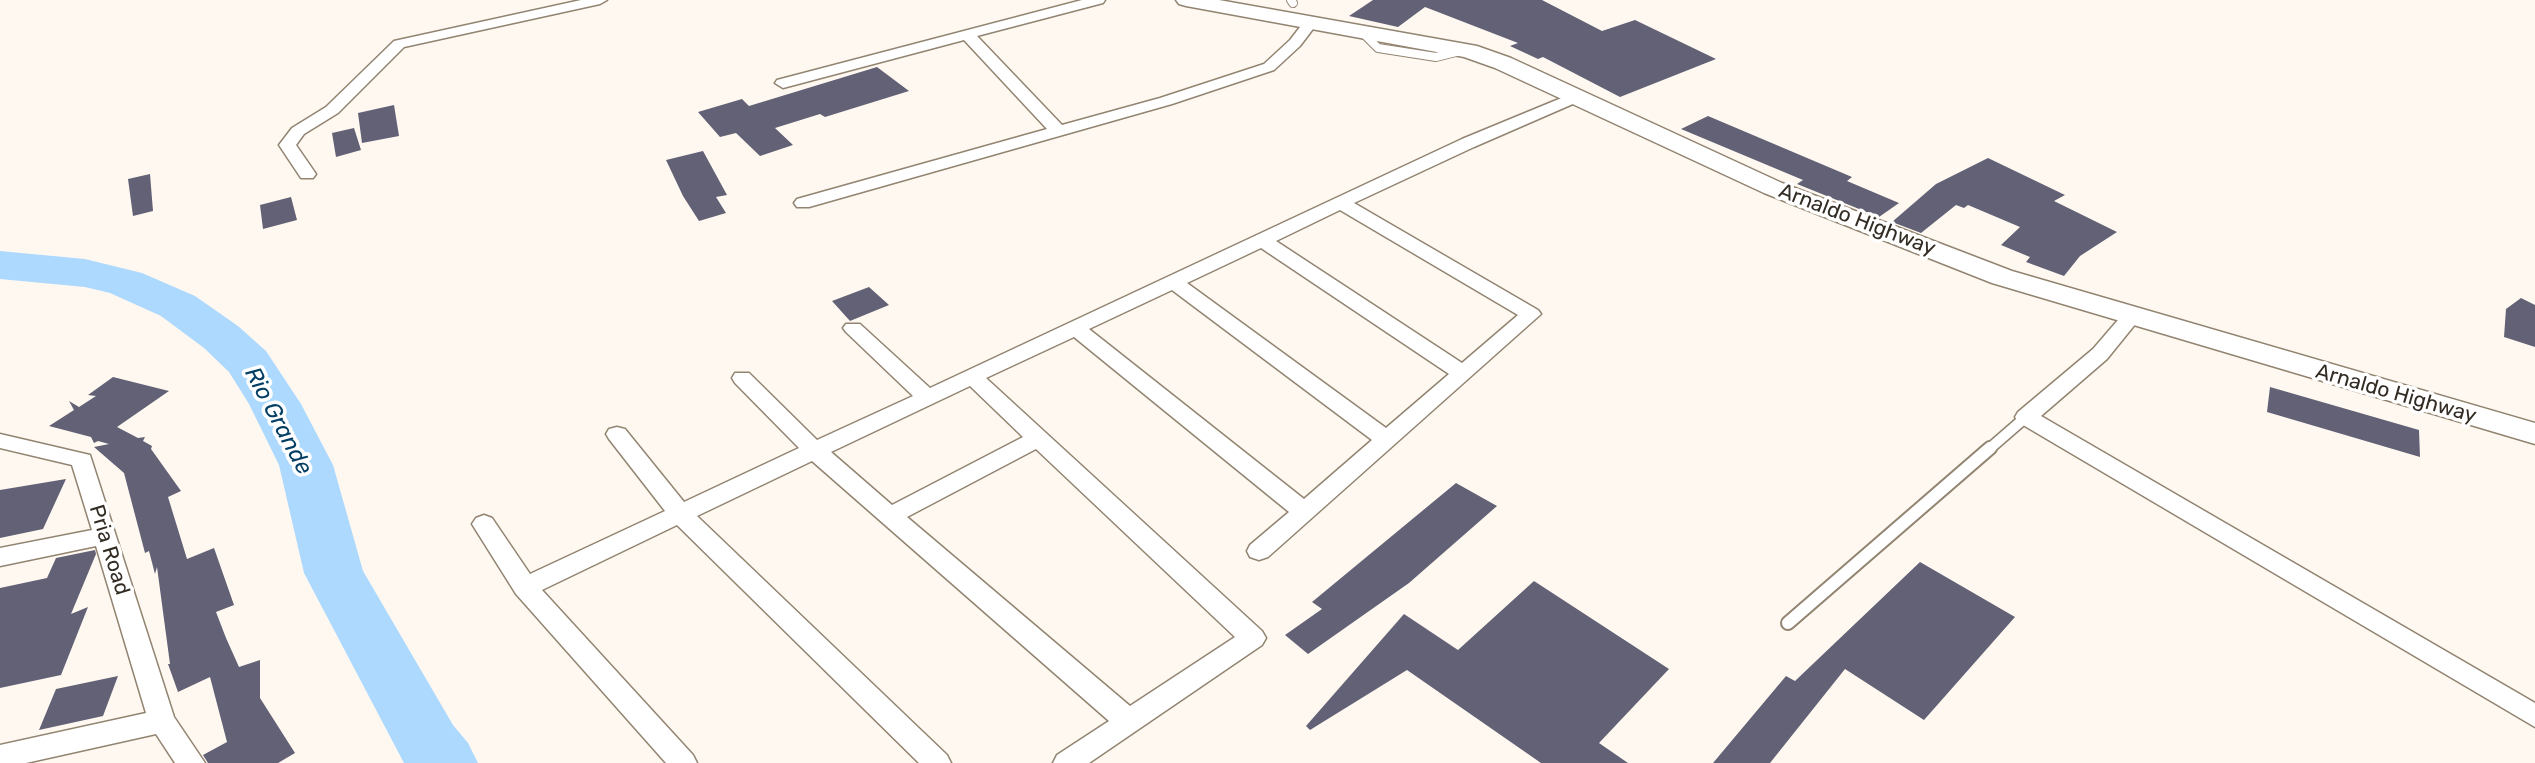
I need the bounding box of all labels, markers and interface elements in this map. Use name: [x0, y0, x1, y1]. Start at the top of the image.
street label: Arnaldo Highway: [1775, 179, 1939, 261]
street label: Arnaldo Highway: [2313, 359, 2479, 429]
water label: Rio Grande: [238, 362, 318, 480]
street label: Pria Road: [83, 502, 135, 598]

